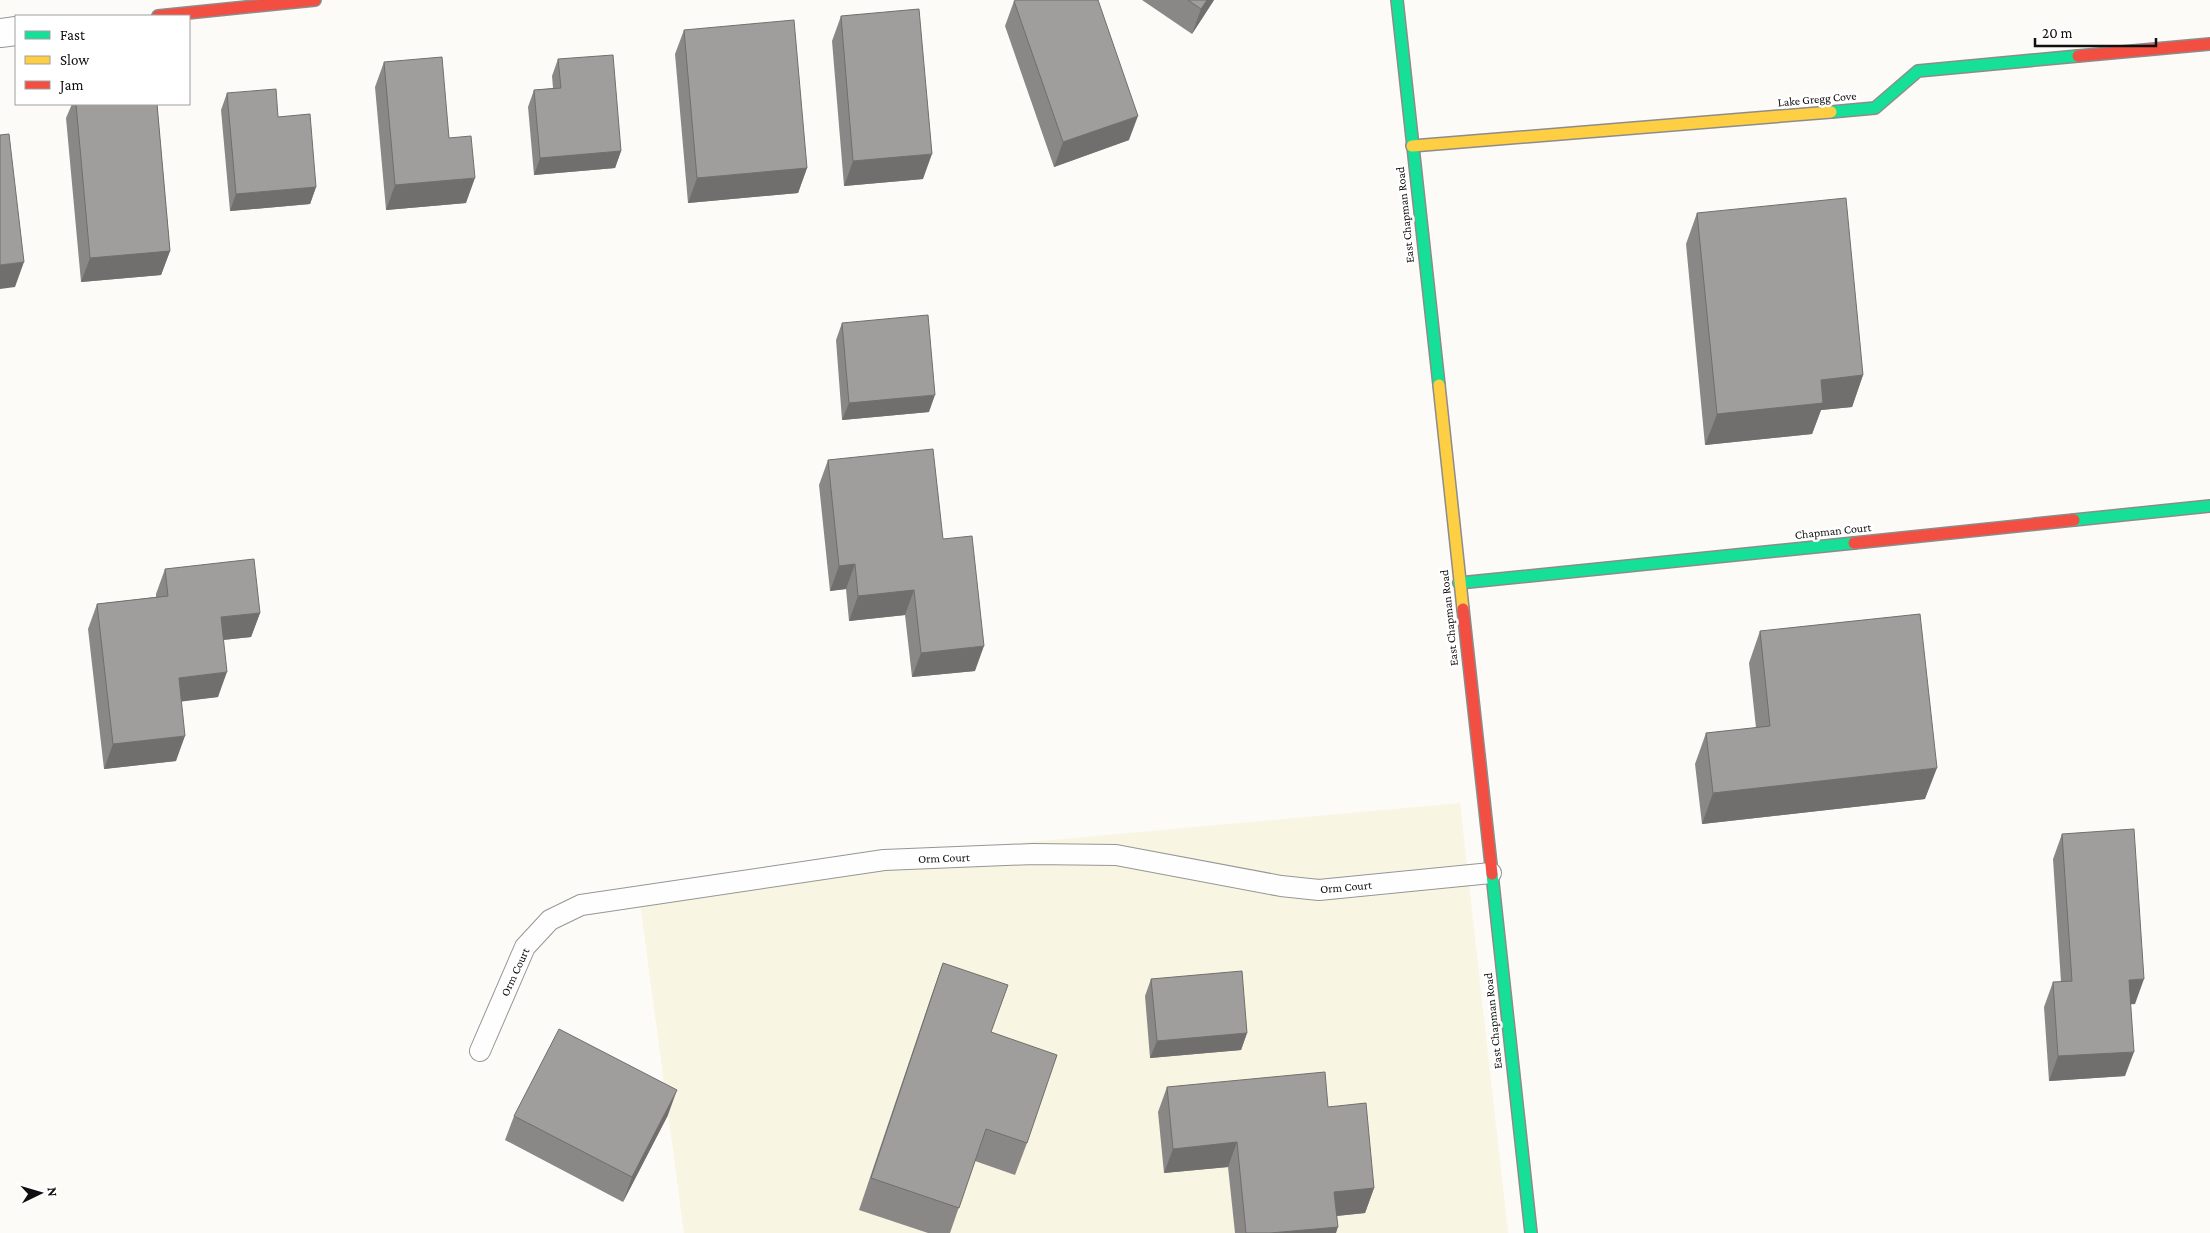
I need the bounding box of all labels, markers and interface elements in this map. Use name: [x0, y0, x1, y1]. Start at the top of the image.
legend: [15, 15, 190, 105]
scale bar: [2035, 15, 2156, 47]
text: 20 m: [2042, 25, 2073, 41]
text: Fast: [60, 27, 86, 43]
text: Slow: [60, 52, 90, 68]
text: Jam: [58, 77, 83, 94]
street label: Lake Gregg Cove: [1777, 89, 1857, 109]
street label: East Chapman Road: [1393, 166, 1417, 264]
street label: Chapman Court: [1794, 520, 1873, 542]
street label: East Chapman Road: [1437, 569, 1461, 667]
street label: Orm Court: [918, 850, 971, 866]
street label: Orm Court: [1320, 878, 1373, 896]
street label: Orm Court: [498, 945, 533, 998]
street label: East Chapman Road: [1481, 972, 1505, 1070]
north arrow: [15, 1168, 65, 1218]
text: N: [45, 1186, 61, 1198]

